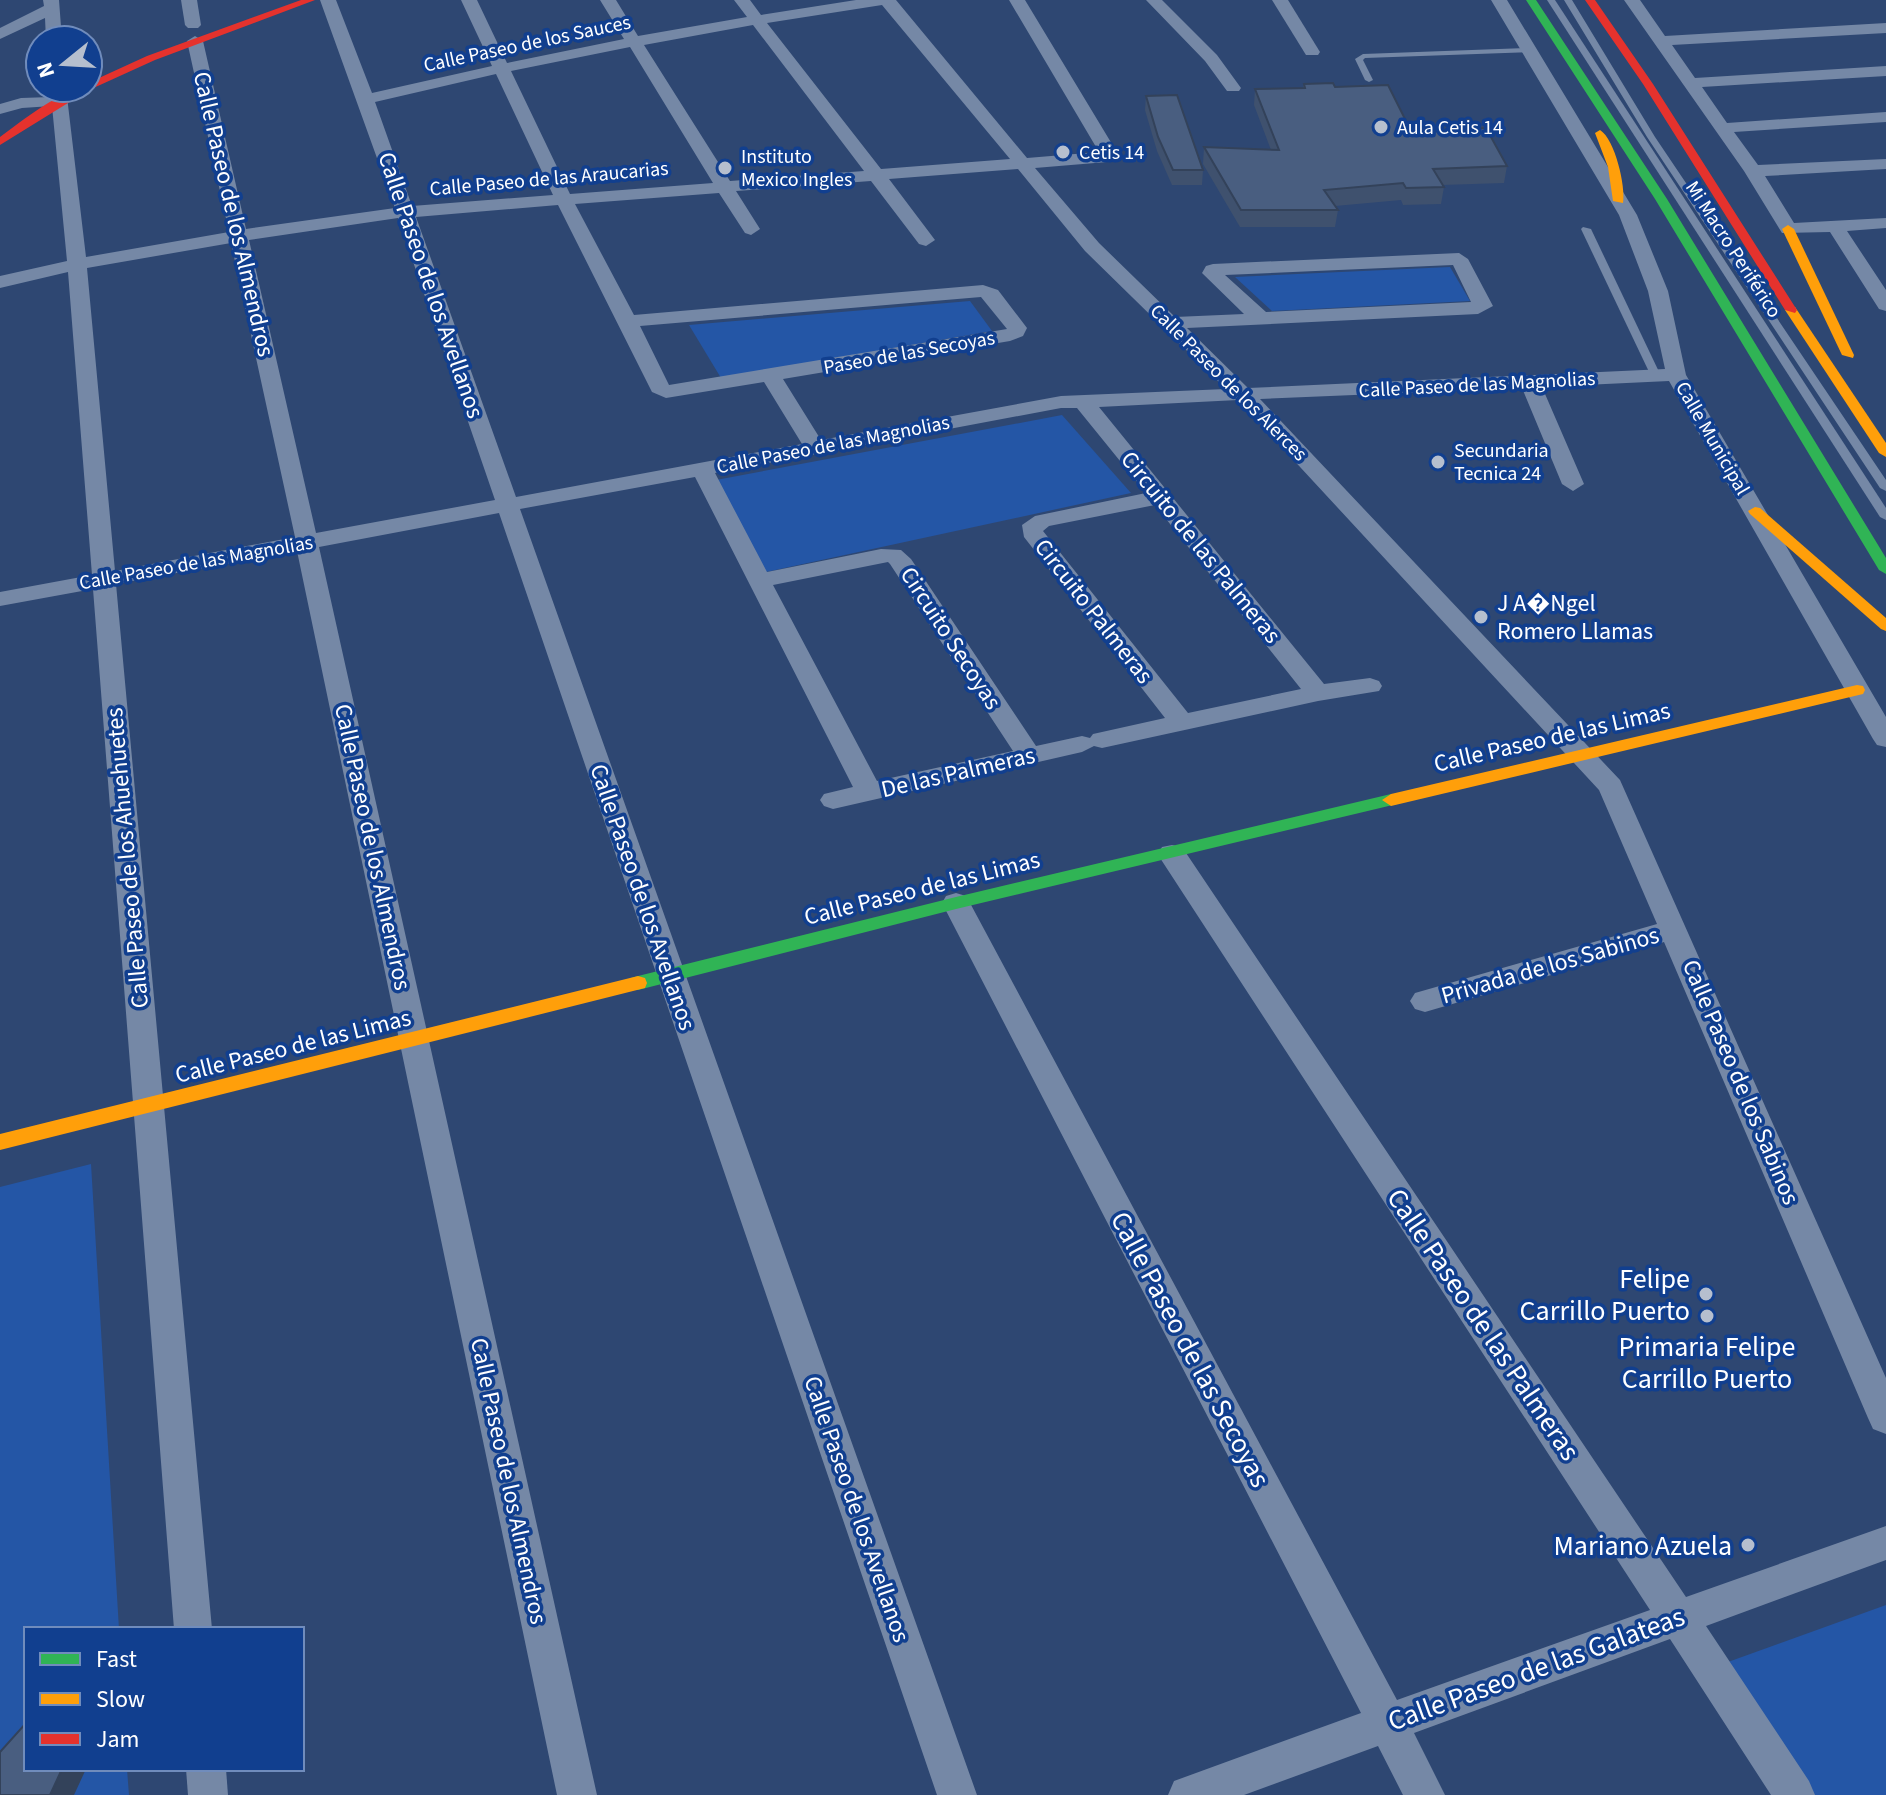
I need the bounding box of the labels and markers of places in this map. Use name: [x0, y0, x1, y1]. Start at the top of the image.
place label: Aula Cetis 14: [1397, 114, 1503, 142]
marker: Aula Cetis 14: [1372, 118, 1390, 136]
place label: Cetis 14: [1079, 139, 1144, 167]
place label: Instituto Mexico Ingles: [741, 143, 852, 194]
marker: Cetis 14: [1054, 143, 1072, 161]
marker: Instituto Mexico Ingles: [716, 159, 734, 177]
place label: Secundaria Tecnica 24: [1454, 437, 1549, 488]
marker: Secundaria Tecnica 24: [1429, 453, 1447, 471]
place label: J A�Ngel Romero Llamas: [1497, 586, 1653, 649]
marker: J A�Ngel Romero Llamas: [1472, 608, 1490, 626]
place label: Felipe Carrillo Puerto: [1520, 1259, 1690, 1331]
marker: Felipe Carrillo Puerto: [1697, 1285, 1715, 1303]
marker: Primaria Felipe Carrillo Puerto: [1698, 1307, 1716, 1325]
place label: Primaria Felipe Carrillo Puerto: [1619, 1327, 1795, 1399]
place label: Mariano Azuela: [1554, 1526, 1732, 1566]
marker: Mariano Azuela: [1739, 1536, 1757, 1554]

